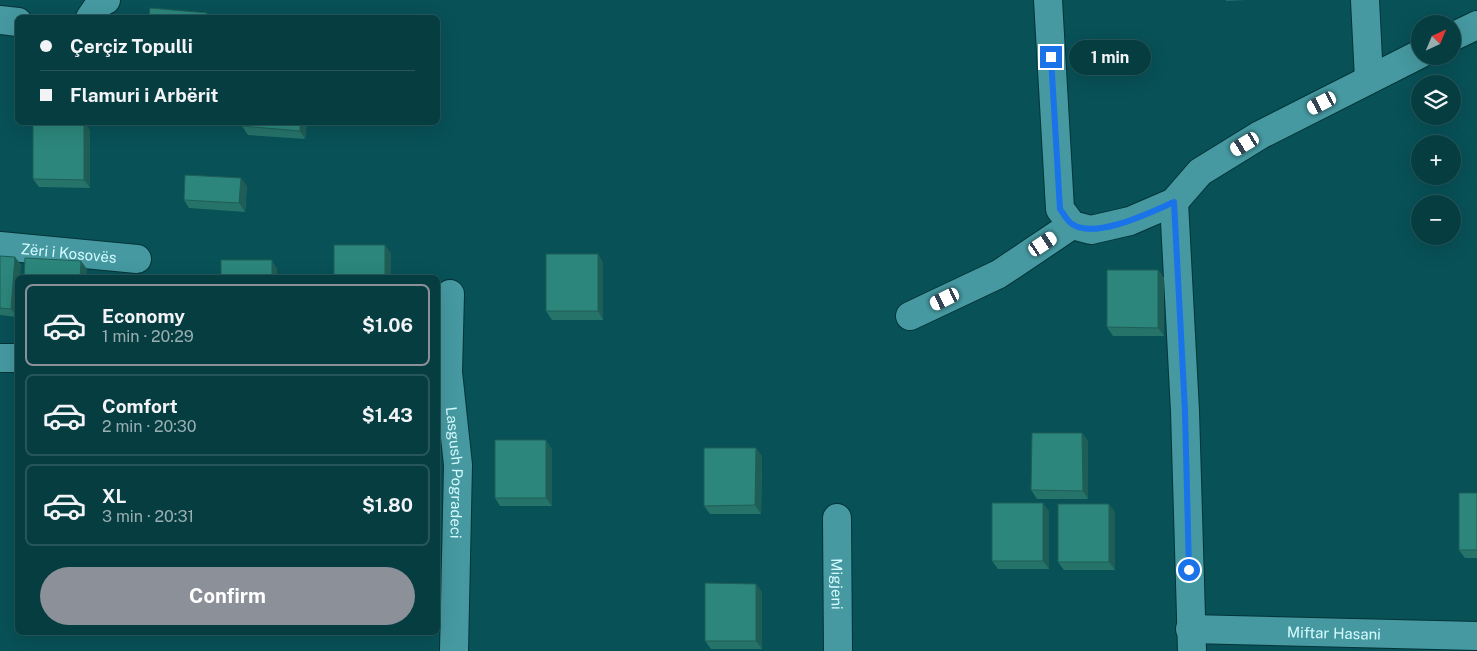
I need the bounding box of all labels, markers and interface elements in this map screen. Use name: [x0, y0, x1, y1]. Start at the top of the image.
north arrow: [1411, 15, 1461, 65]
map controls: [1411, 15, 1461, 245]
text: Çerçiz Topulli: [70, 35, 193, 57]
callout: 1 min: [1068, 40, 1151, 74]
route end: [1040, 46, 1062, 68]
text: 1 min: [1091, 48, 1129, 67]
button: layers: [1411, 75, 1461, 125]
text: Flamuri i Arbërit: [70, 84, 218, 106]
car: [1305, 90, 1338, 116]
car: [1228, 130, 1261, 158]
button: +: [1411, 135, 1461, 185]
button: −: [1411, 195, 1461, 245]
car: [1026, 229, 1059, 259]
street label: Zëri i Kosovës: [20, 240, 117, 266]
car: [928, 286, 961, 312]
icon: car: [42, 303, 87, 348]
text: Economy: [102, 305, 185, 327]
text: $1.06: [362, 314, 413, 336]
text: 1 min · 20:29: [102, 327, 194, 346]
icon: car: [42, 393, 87, 438]
text: Comfort: [102, 395, 178, 417]
text: $1.43: [362, 404, 413, 426]
street label: Lasgush Pogradeci: [443, 406, 467, 539]
text: 2 min · 20:30: [102, 417, 197, 436]
icon: car: [42, 483, 87, 528]
text: XL: [102, 485, 127, 507]
text: $1.80: [362, 494, 413, 516]
text: 3 min · 20:31: [102, 507, 194, 526]
street label: Migjeni: [829, 558, 846, 610]
route start: [1178, 559, 1200, 581]
button: Confirm: [40, 567, 415, 625]
street label: Miftar Hasani: [1287, 623, 1381, 642]

